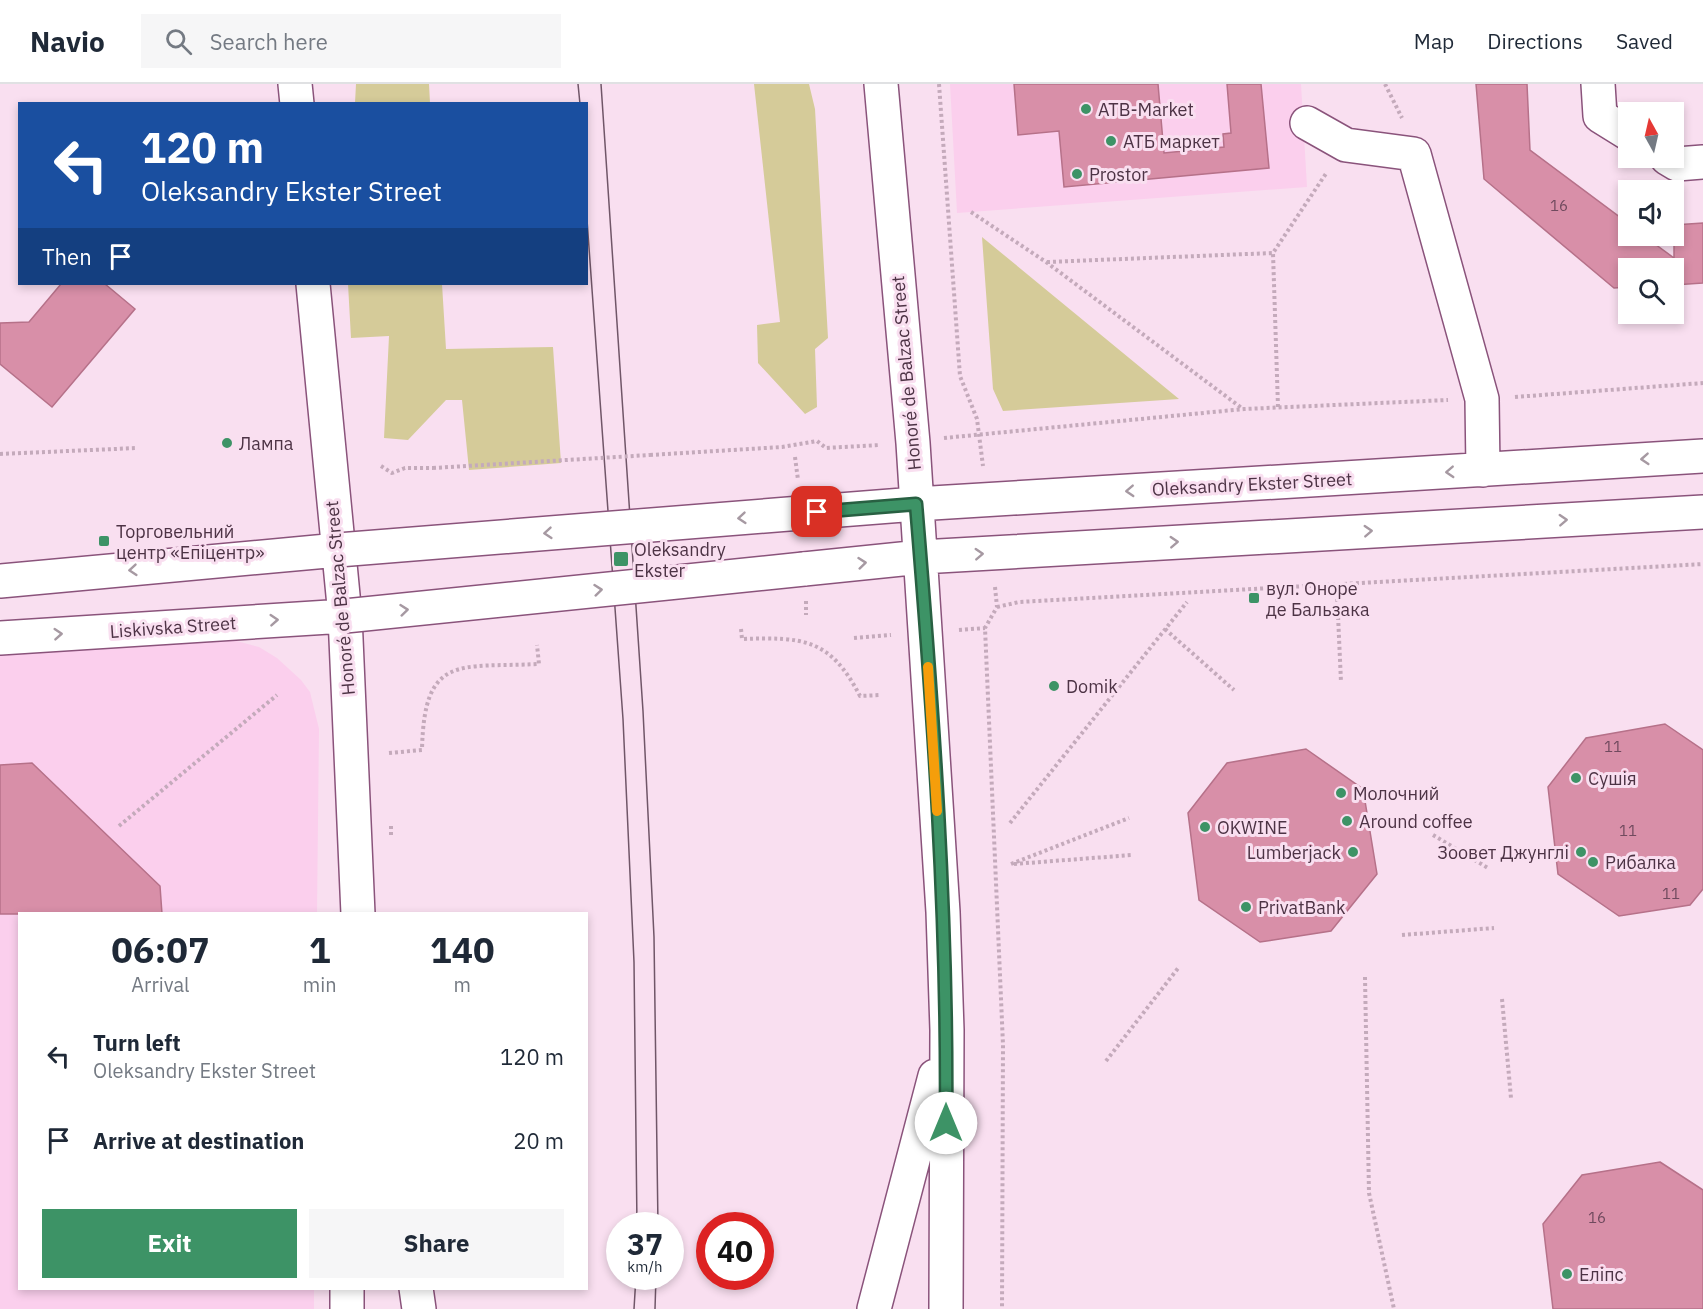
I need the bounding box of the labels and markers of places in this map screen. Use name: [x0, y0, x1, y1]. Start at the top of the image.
place label: ATB-Market: [1098, 98, 1194, 121]
marker: ATB-Market: [1079, 102, 1093, 116]
place label: АТБ маркет: [1123, 130, 1220, 153]
marker: АТБ маркет: [1104, 134, 1118, 148]
place label: Prostor: [1089, 163, 1148, 186]
marker: Prostor: [1070, 167, 1084, 181]
place label: Лампа: [239, 432, 294, 455]
marker: Лампа: [220, 436, 234, 450]
pin: [791, 486, 842, 537]
place label: Торговельний центр «Епіцентр»: [116, 520, 264, 564]
marker: Торговельний центр «Епіцентр»: [97, 534, 111, 548]
place label: Oleksandry Ekster: [634, 538, 726, 582]
marker: Oleksandry Ekster: [612, 550, 630, 568]
place label: вул. Оноре де Бальзака: [1266, 577, 1370, 621]
marker: вул. Оноре де Бальзака: [1247, 591, 1261, 605]
place label: Domik: [1066, 675, 1118, 698]
marker: Domik: [1047, 679, 1061, 693]
place label: Сушія: [1588, 767, 1637, 790]
marker: Сушія: [1569, 771, 1583, 785]
place label: Молочний: [1353, 782, 1439, 805]
marker: Молочний: [1334, 786, 1348, 800]
place label: Around coffee: [1359, 810, 1473, 833]
marker: Around coffee: [1340, 814, 1354, 828]
place label: OKWINE: [1217, 816, 1287, 839]
marker: OKWINE: [1198, 820, 1212, 834]
place label: Lumberjack: [1247, 841, 1342, 864]
place label: Зоовет Джунглі: [1437, 841, 1569, 864]
marker: Lumberjack: [1346, 845, 1360, 859]
marker: Зоовет Джунглі: [1574, 845, 1588, 859]
place label: Рибалка: [1605, 851, 1676, 874]
marker: Рибалка: [1586, 855, 1600, 869]
place label: PrivatBank: [1258, 896, 1346, 919]
marker: PrivatBank: [1239, 900, 1253, 914]
place label: Еліпс: [1579, 1263, 1624, 1286]
marker: Еліпс: [1560, 1267, 1574, 1281]

